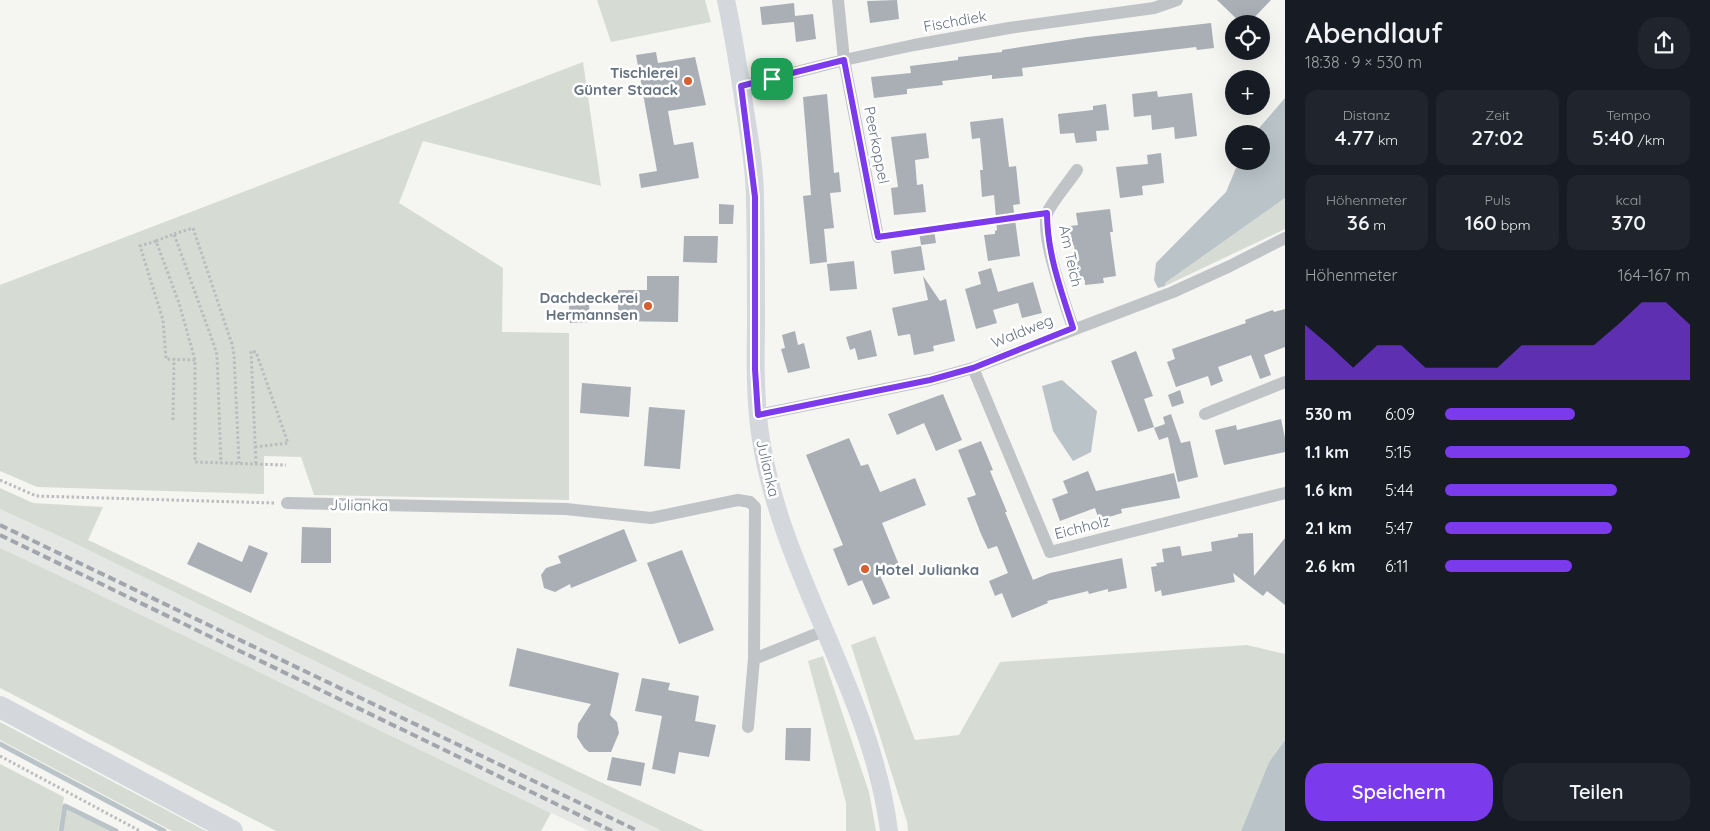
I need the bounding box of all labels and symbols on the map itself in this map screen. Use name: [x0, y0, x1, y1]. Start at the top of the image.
street label: Fischdiek: [922, 6, 988, 36]
pin: [751, 58, 793, 100]
place label: Tischlerei Günter Staack: [574, 63, 678, 99]
marker: Tischlerei Günter Staack: [682, 75, 694, 87]
street label: Peerkoppel: [860, 105, 894, 185]
street label: Am Teich: [1055, 223, 1087, 289]
place label: Dachdeckerei Hermannsen: [540, 288, 638, 324]
marker: Dachdeckerei Hermannsen: [642, 300, 654, 312]
street label: Waldweg: [988, 310, 1056, 352]
street label: Julianka: [752, 437, 784, 499]
street label: Julianka: [330, 495, 388, 515]
street label: Eichholz: [1052, 511, 1112, 543]
place label: Hotel Julianka: [875, 560, 979, 579]
marker: Hotel Julianka: [859, 563, 871, 575]

